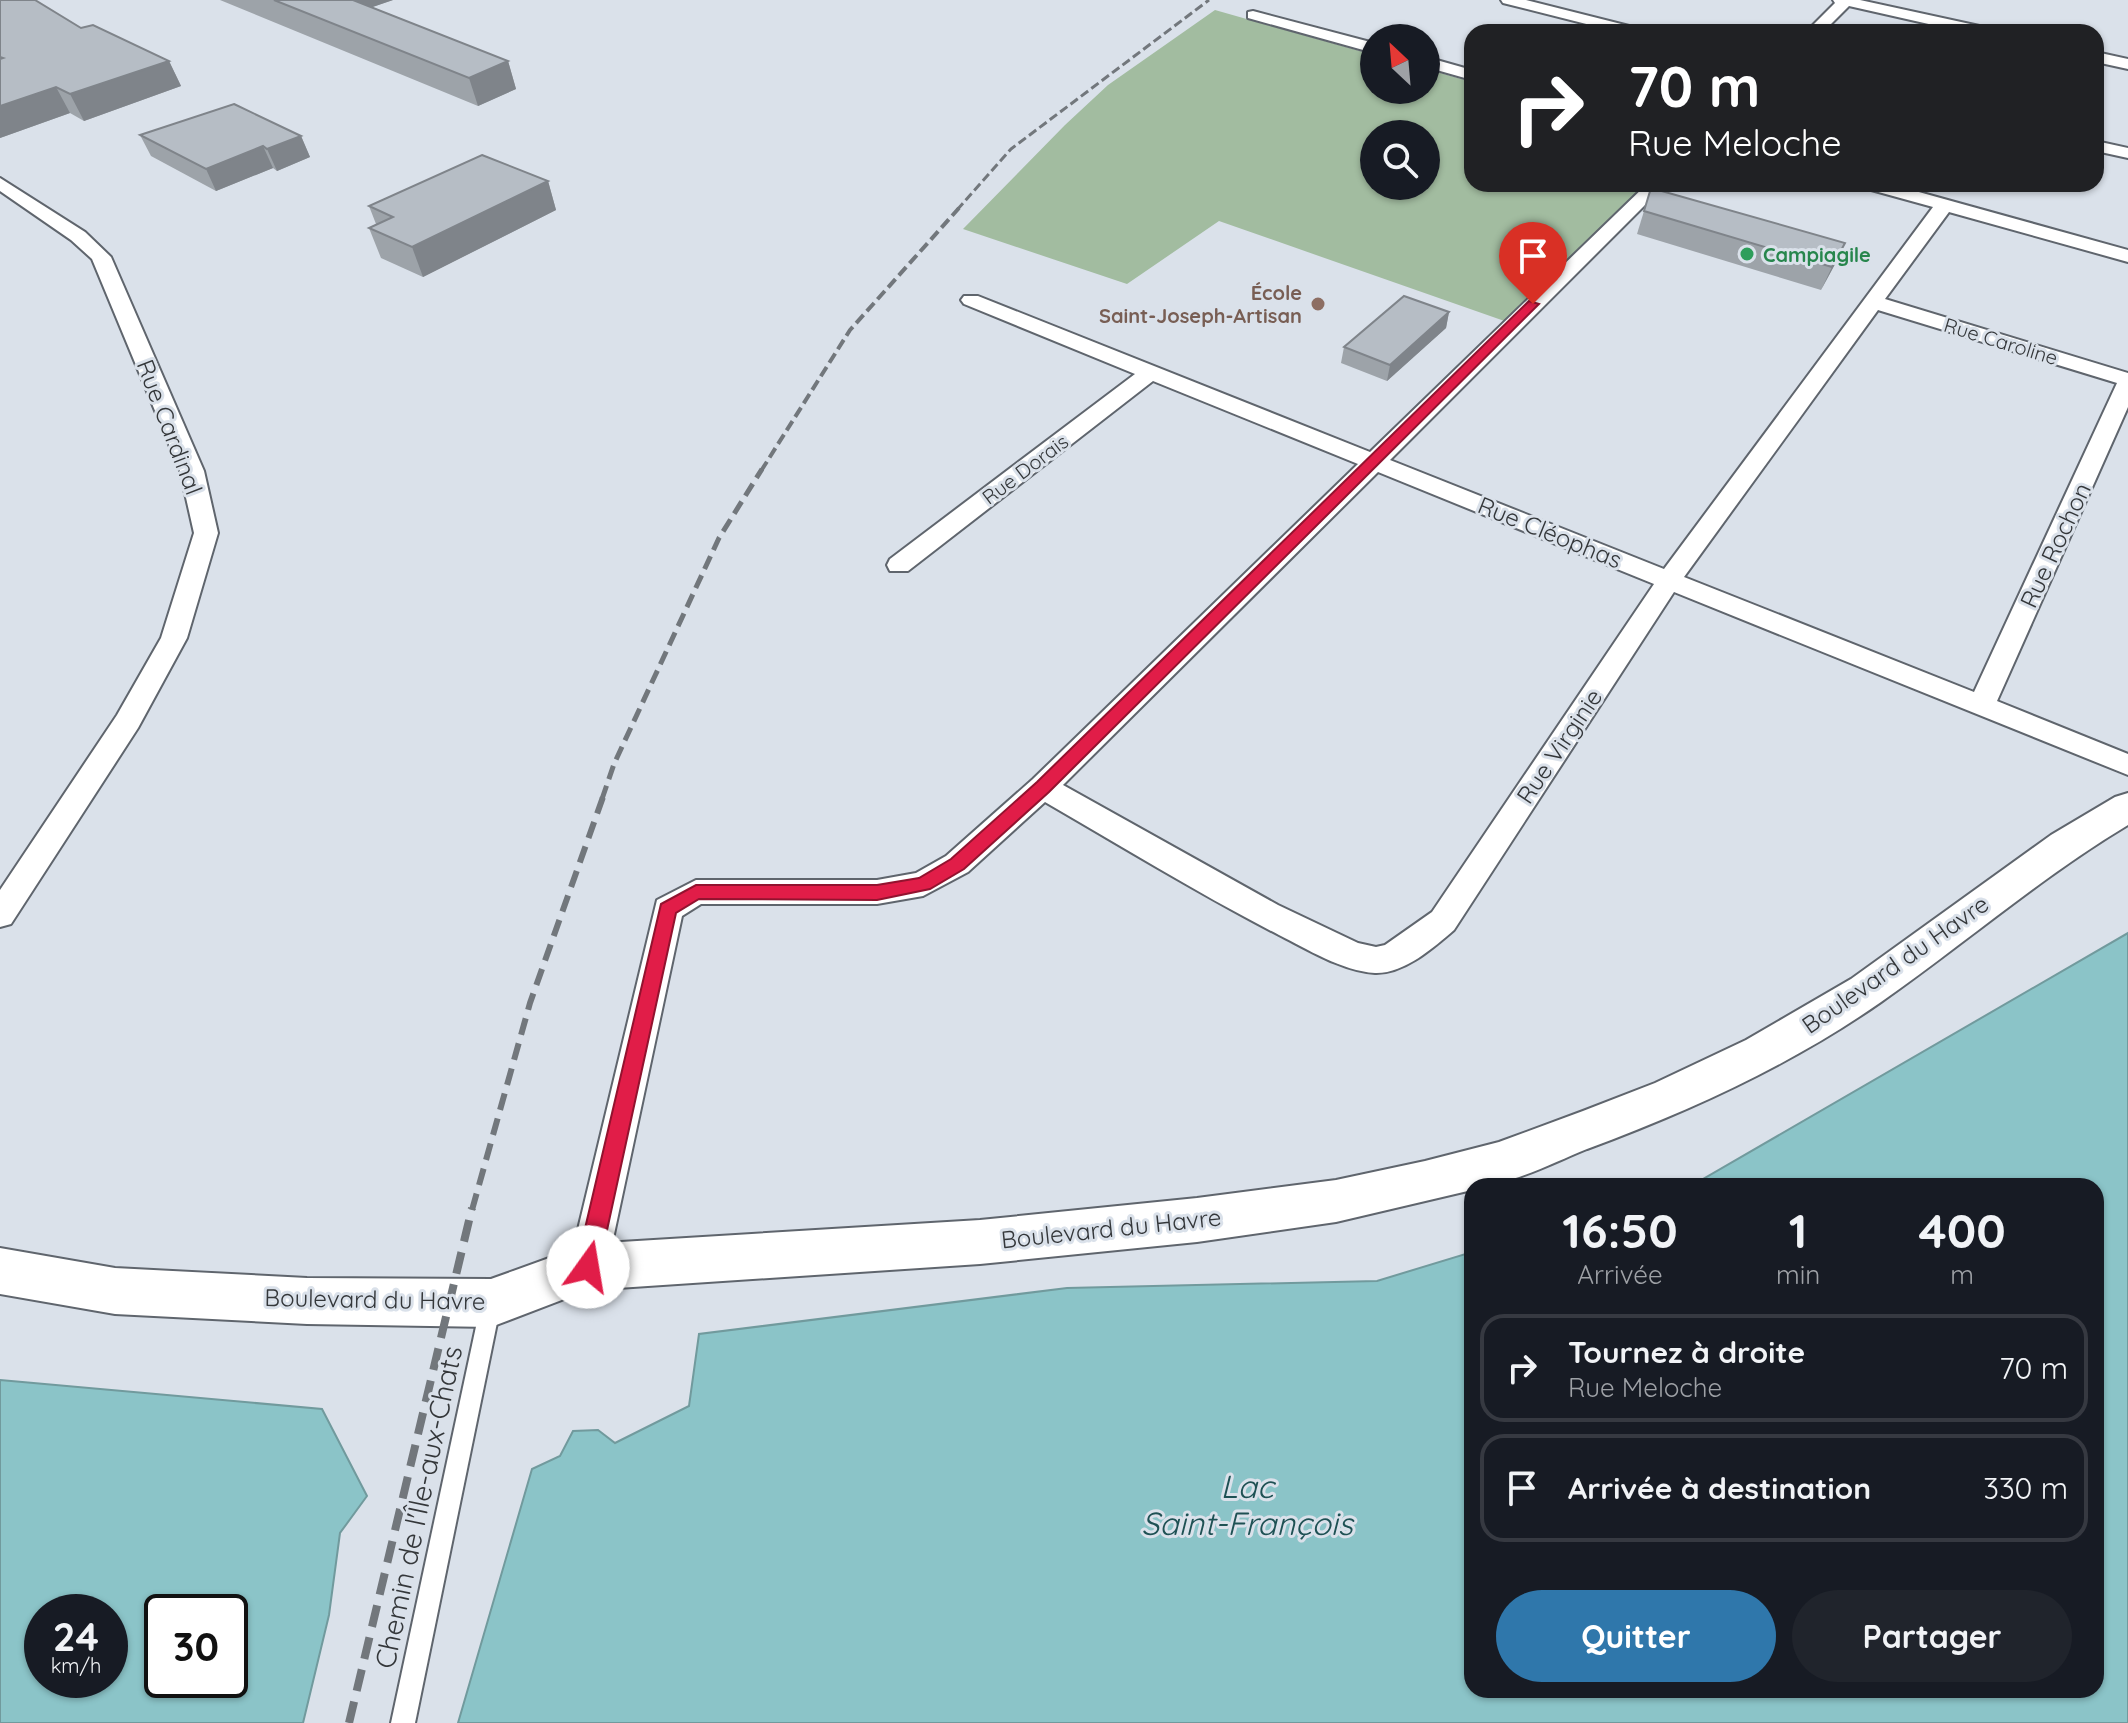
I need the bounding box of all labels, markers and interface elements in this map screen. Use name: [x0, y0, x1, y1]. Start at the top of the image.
north arrow: [1360, 24, 1440, 104]
map controls: [1360, 24, 1440, 200]
text: 70 m: [1628, 51, 1760, 121]
icon: right: [1496, 56, 1600, 160]
button: search: [1360, 120, 1440, 200]
text: Rue Meloche: [1628, 120, 1842, 165]
pin: [1499, 222, 1567, 304]
icon: arrive: [1511, 234, 1555, 278]
place label: Campiagile: [1763, 242, 1871, 267]
marker: Campiagile: [1738, 245, 1756, 263]
place label: École Saint-Joseph-Artisan: [1099, 280, 1302, 328]
marker: École Saint-Joseph-Artisan: [1309, 295, 1327, 313]
street label: Rue Caroline: [1941, 312, 2061, 370]
street label: Rue Cardinal: [131, 355, 209, 499]
street label: Rue Dorais: [977, 429, 1073, 509]
street label: Rue Rochon: [2013, 478, 2097, 612]
street label: Rue Cléophas: [1474, 490, 1626, 574]
street label: Rue Virginie: [1510, 683, 1608, 809]
street label: Boulevard du Havre: [1796, 888, 1994, 1040]
text: 16:50: [1562, 1200, 1678, 1260]
text: 1: [1789, 1200, 1807, 1260]
text: 400: [1919, 1200, 2006, 1260]
street label: Boulevard du Havre: [999, 1202, 1223, 1254]
position arrow: [546, 1225, 630, 1309]
text: Arrivée: [1577, 1258, 1663, 1291]
text: min: [1776, 1258, 1820, 1291]
text: m: [1950, 1258, 1974, 1291]
street label: Boulevard du Havre: [264, 1282, 486, 1316]
text: Tournez à droite: [1568, 1333, 1805, 1371]
street label: Chemin de l'Île-aux-Chats: [367, 1342, 469, 1672]
icon: right: [1500, 1346, 1544, 1390]
text: 70 m: [1999, 1349, 2068, 1387]
text: Rue Meloche: [1568, 1371, 1722, 1404]
water label: Lac Saint-François: [1141, 1466, 1355, 1543]
icon: arrive: [1500, 1466, 1544, 1510]
text: Arrivée à destination: [1568, 1469, 1871, 1507]
text: 330 m: [1983, 1469, 2068, 1507]
button: Quitter: [1496, 1590, 1776, 1682]
button: Partager: [1792, 1590, 2072, 1682]
speed limit sign: 30: [144, 1594, 248, 1698]
text: 24: [53, 1611, 99, 1661]
text: km/h: [51, 1653, 101, 1678]

